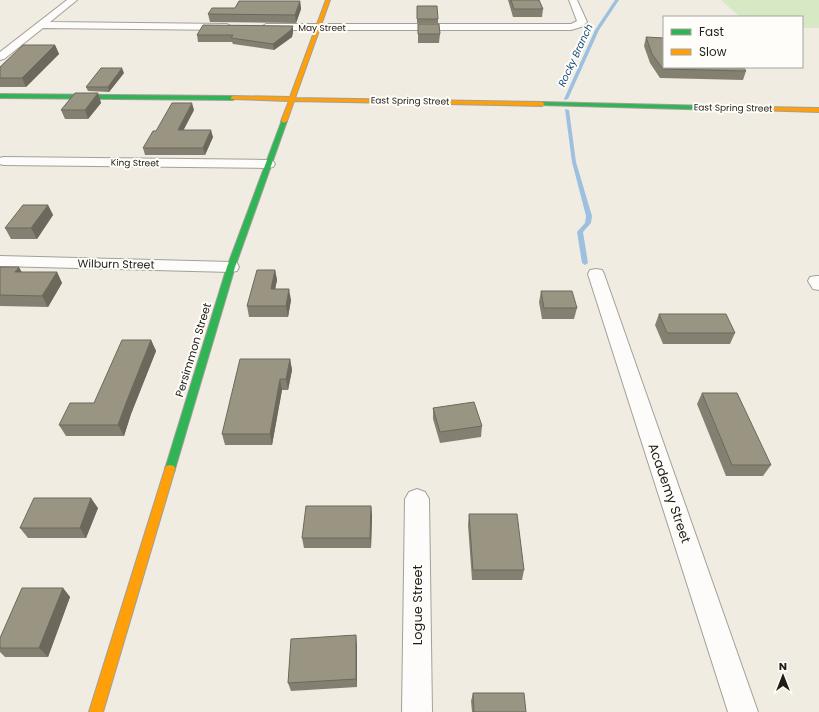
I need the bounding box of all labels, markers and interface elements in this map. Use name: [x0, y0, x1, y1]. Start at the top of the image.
legend: [663, 16, 803, 68]
water label: Rocky Branch: [554, 21, 597, 89]
street label: May Street: [298, 22, 346, 34]
text: Fast: [699, 23, 724, 40]
text: Slow: [699, 43, 727, 60]
street label: East Spring Street: [371, 94, 449, 108]
street label: East Spring Street: [694, 101, 772, 115]
street label: King Street: [111, 157, 159, 169]
street label: Wilburn Street: [77, 255, 155, 273]
street label: Persimmon Street: [171, 301, 215, 399]
street label: Academy Street: [644, 441, 696, 546]
street label: Logue Street: [408, 564, 427, 645]
north arrow: [763, 656, 803, 696]
text: N: [779, 658, 787, 674]

